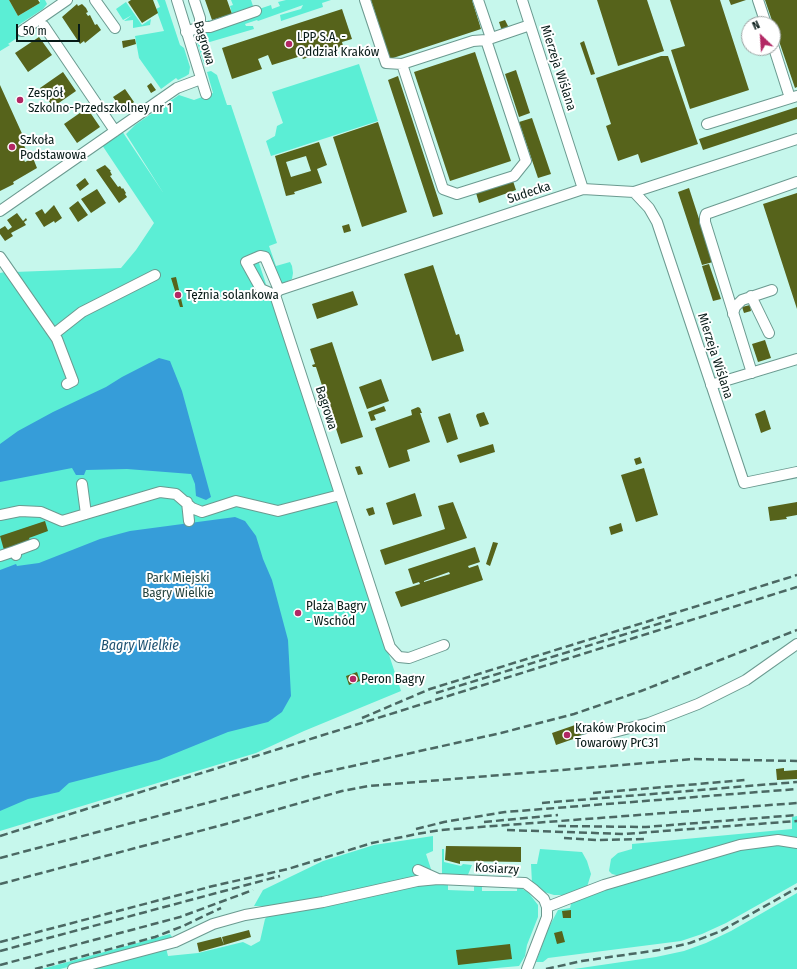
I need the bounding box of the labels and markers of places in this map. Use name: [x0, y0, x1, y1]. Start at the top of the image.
place label: LPP S.A. - Oddział Kraków: [297, 29, 379, 60]
marker: LPP S.A. - Oddział Kraków: [284, 39, 294, 49]
place label: Zespół Szkolno-Przedszkolney nr 1: [28, 85, 172, 116]
marker: Zespół Szkolno-Przedszkolney nr 1: [15, 95, 25, 105]
place label: Szkoła Podstawowa: [20, 132, 86, 163]
marker: Szkoła Podstawowa: [7, 142, 17, 152]
place label: Tężnia solankowa: [186, 287, 279, 303]
marker: Tężnia solankowa: [173, 290, 183, 300]
place label: Plaża Bagry - Wschód: [306, 598, 367, 629]
marker: Plaża Bagry - Wschód: [293, 608, 303, 618]
place label: Peron Bagry: [361, 671, 425, 687]
marker: Peron Bagry: [348, 674, 358, 684]
place label: Kraków Prokocim Towarowy PrC31: [575, 720, 666, 751]
marker: Kraków Prokocim Towarowy PrC31: [562, 730, 572, 740]

